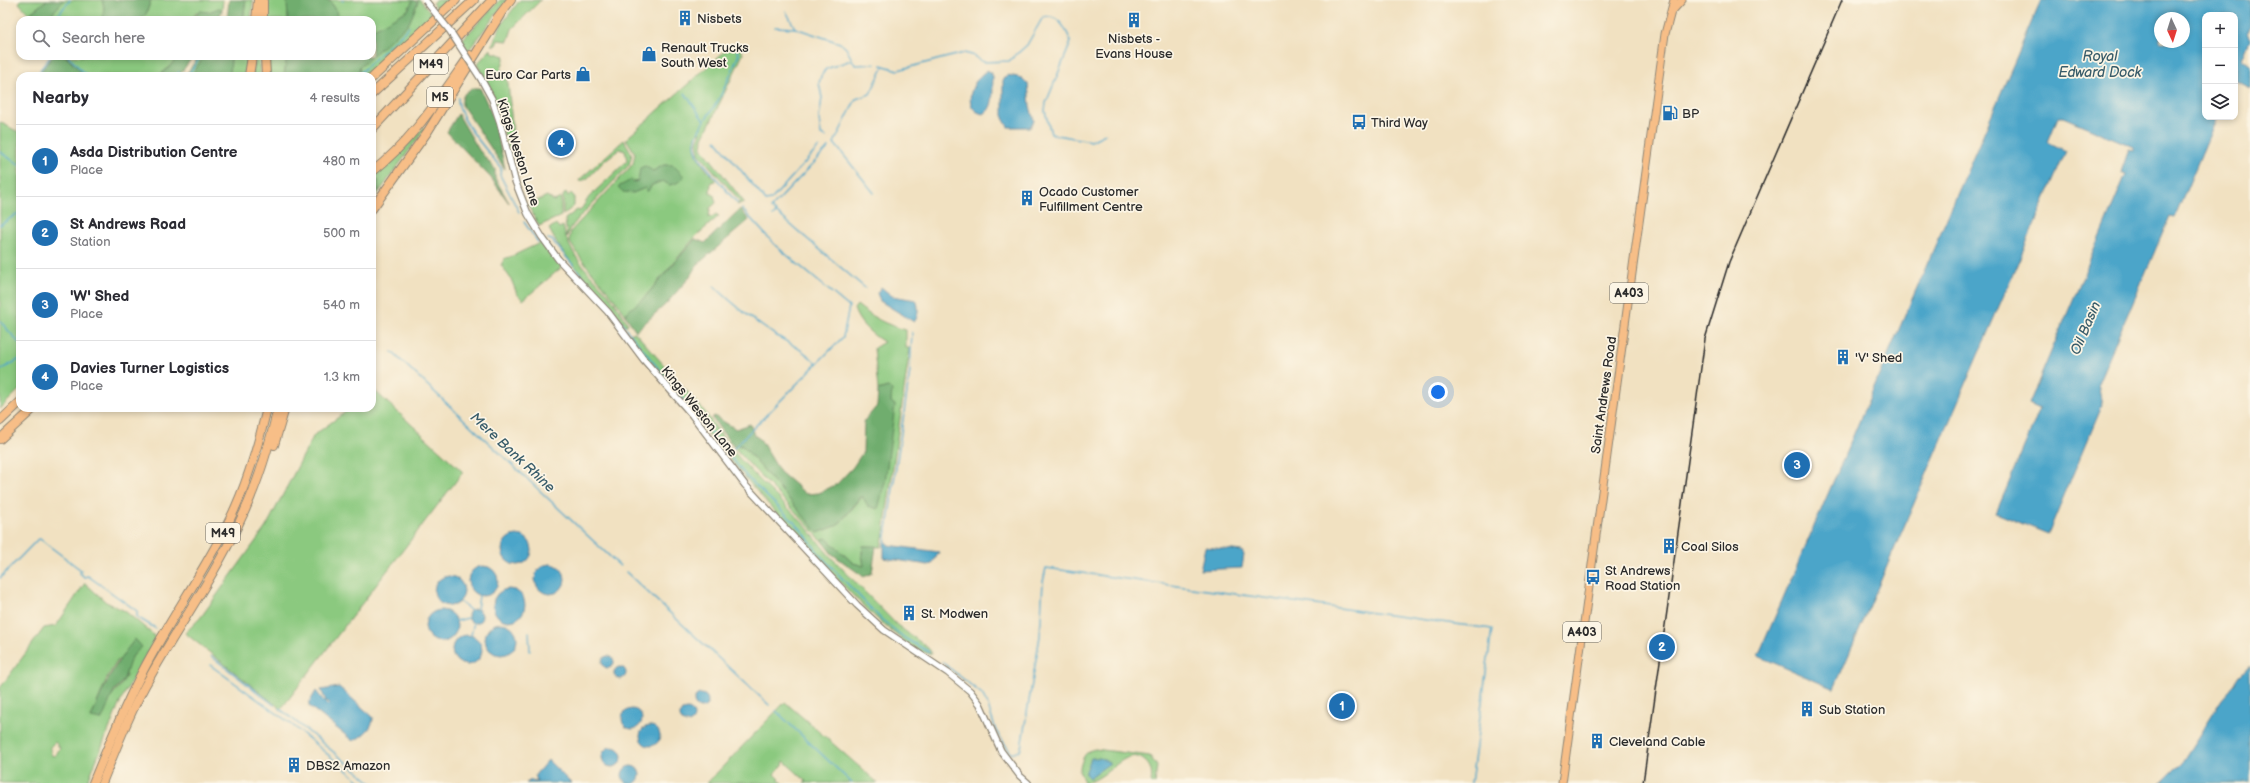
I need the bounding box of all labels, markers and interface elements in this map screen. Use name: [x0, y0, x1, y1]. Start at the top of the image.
building icon: Nisbets: [676, 9, 694, 27]
place label: Nisbets: [697, 11, 742, 27]
building icon: Nisbets - Evans House: [1125, 11, 1143, 29]
north arrow: [2154, 12, 2190, 48]
map controls: [2202, 12, 2238, 120]
button: +: [2202, 12, 2238, 48]
search box: [16, 16, 376, 60]
icon: search: [30, 27, 52, 49]
text: Search here: [62, 29, 145, 48]
place label: Nisbets - Evans House: [1095, 31, 1173, 62]
place label: Renault Trucks South West: [661, 40, 749, 71]
shop icon: Renault Trucks South West: [640, 45, 658, 63]
water label: Royal Edward Dock: [2059, 48, 2143, 81]
button: −: [2202, 48, 2238, 84]
road number: M49: [414, 54, 448, 74]
shop icon: Euro Car Parts: [574, 65, 592, 83]
place label: Euro Car Parts: [485, 67, 572, 83]
button: layers: [2202, 84, 2238, 120]
road number: M5: [427, 87, 453, 107]
text: Nearby: [32, 88, 89, 108]
text: 4 results: [310, 90, 360, 106]
street label: Kings Weston Lane: [493, 96, 543, 208]
fuel station icon: BP: [1661, 104, 1679, 122]
place label: BP: [1682, 106, 1699, 122]
bus stop icon: Third Way: [1350, 113, 1368, 131]
place label: Third Way: [1371, 115, 1428, 131]
pin: 4: [548, 128, 574, 158]
text: Asda Distribution Centre: [70, 143, 237, 162]
text: 1: [42, 153, 48, 169]
text: 480 m: [323, 153, 360, 169]
text: Place: [70, 162, 103, 178]
place label: Ocado Customer Fulfillment Centre: [1039, 184, 1143, 215]
building icon: Ocado Customer Fulfillment Centre: [1018, 189, 1036, 207]
text: St Andrews Road: [70, 215, 186, 234]
text: 2: [41, 225, 49, 241]
text: 500 m: [323, 225, 360, 241]
text: Station: [70, 234, 111, 250]
road number: A403: [1610, 283, 1648, 303]
text: 'W' Shed: [70, 287, 129, 306]
text: 3: [41, 297, 49, 313]
text: 540 m: [323, 297, 360, 313]
water label: Oil Basin: [2067, 299, 2104, 357]
text: Place: [70, 306, 103, 322]
street label: Saint Andrews Road: [1588, 336, 1620, 455]
building icon: 'V' Shed: [1834, 348, 1852, 366]
place label: 'V' Shed: [1855, 350, 1902, 366]
text: Davies Turner Logistics: [70, 359, 229, 378]
street label: Kings Weston Lane: [658, 363, 741, 461]
text: 4: [41, 369, 49, 385]
text: 1.3 km: [324, 369, 360, 385]
text: Place: [70, 378, 103, 394]
your location: [1428, 382, 1448, 402]
water label: Mere Bank Rhine: [467, 409, 559, 496]
pin: 3: [1784, 450, 1810, 480]
road number: M49: [206, 523, 240, 543]
building icon: Coal Silos: [1660, 537, 1678, 555]
place label: Coal Silos: [1681, 539, 1739, 555]
place label: St Andrews Road Station: [1605, 563, 1680, 594]
bus stop icon: St Andrews Road Station: [1584, 568, 1602, 586]
building icon: St. Modwen: [900, 604, 918, 622]
place label: St. Modwen: [921, 606, 988, 622]
road number: A403: [1563, 622, 1601, 642]
pin: 2: [1649, 632, 1675, 662]
pin: 1: [1329, 691, 1355, 721]
building icon: Sub Station: [1798, 700, 1816, 718]
place label: Sub Station: [1819, 702, 1885, 718]
building icon: Cleveland Cable: [1588, 732, 1606, 750]
place label: Cleveland Cable: [1609, 734, 1706, 750]
building icon: DBS2 Amazon: [285, 756, 303, 774]
place label: DBS2 Amazon: [306, 758, 390, 774]

